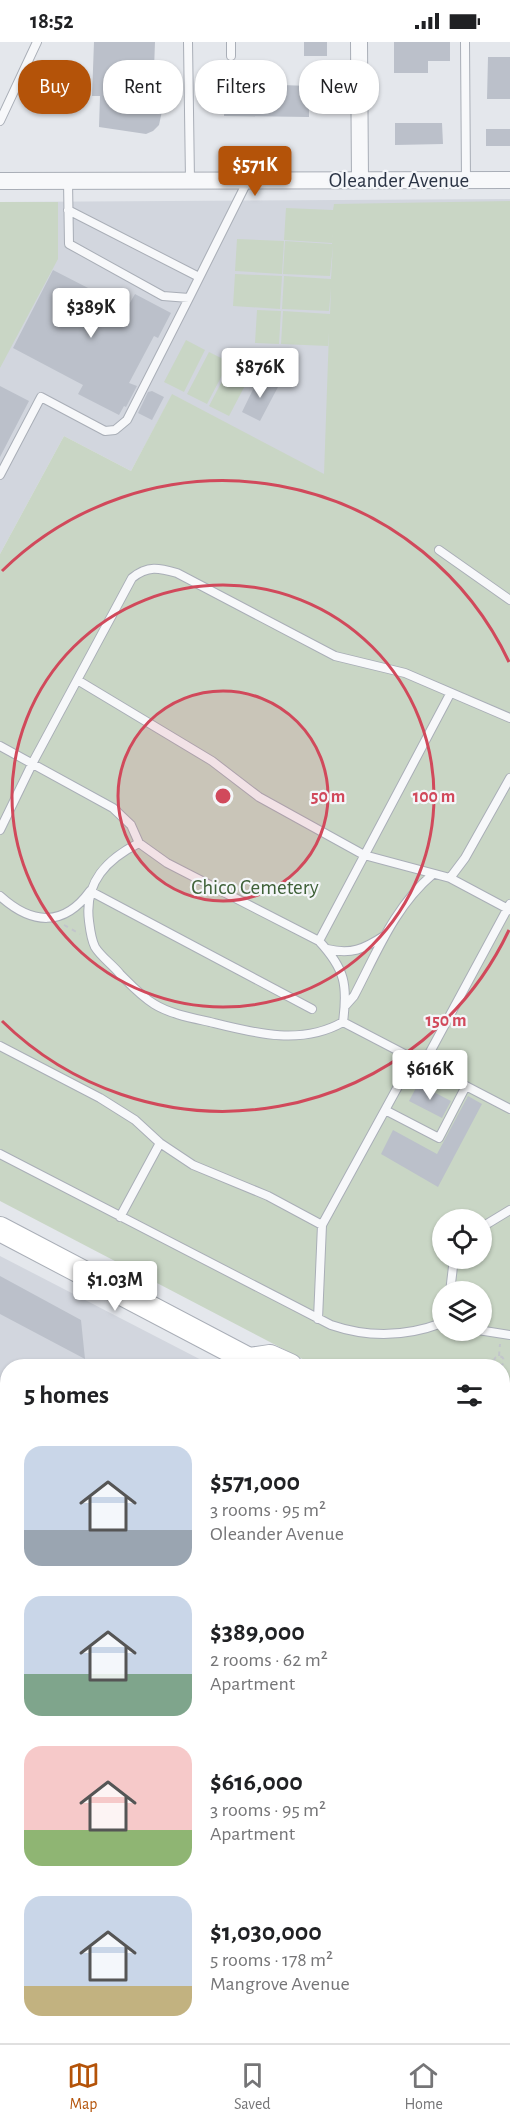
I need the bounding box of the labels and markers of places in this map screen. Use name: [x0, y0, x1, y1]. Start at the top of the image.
pin: $571K: [213, 146, 297, 197]
pin: $389K: [49, 288, 133, 339]
pin: $876K: [218, 348, 302, 399]
centre of rings: [213, 786, 233, 806]
pin: $616K: [388, 1050, 472, 1101]
pin: $1.03M: [66, 1261, 164, 1312]

